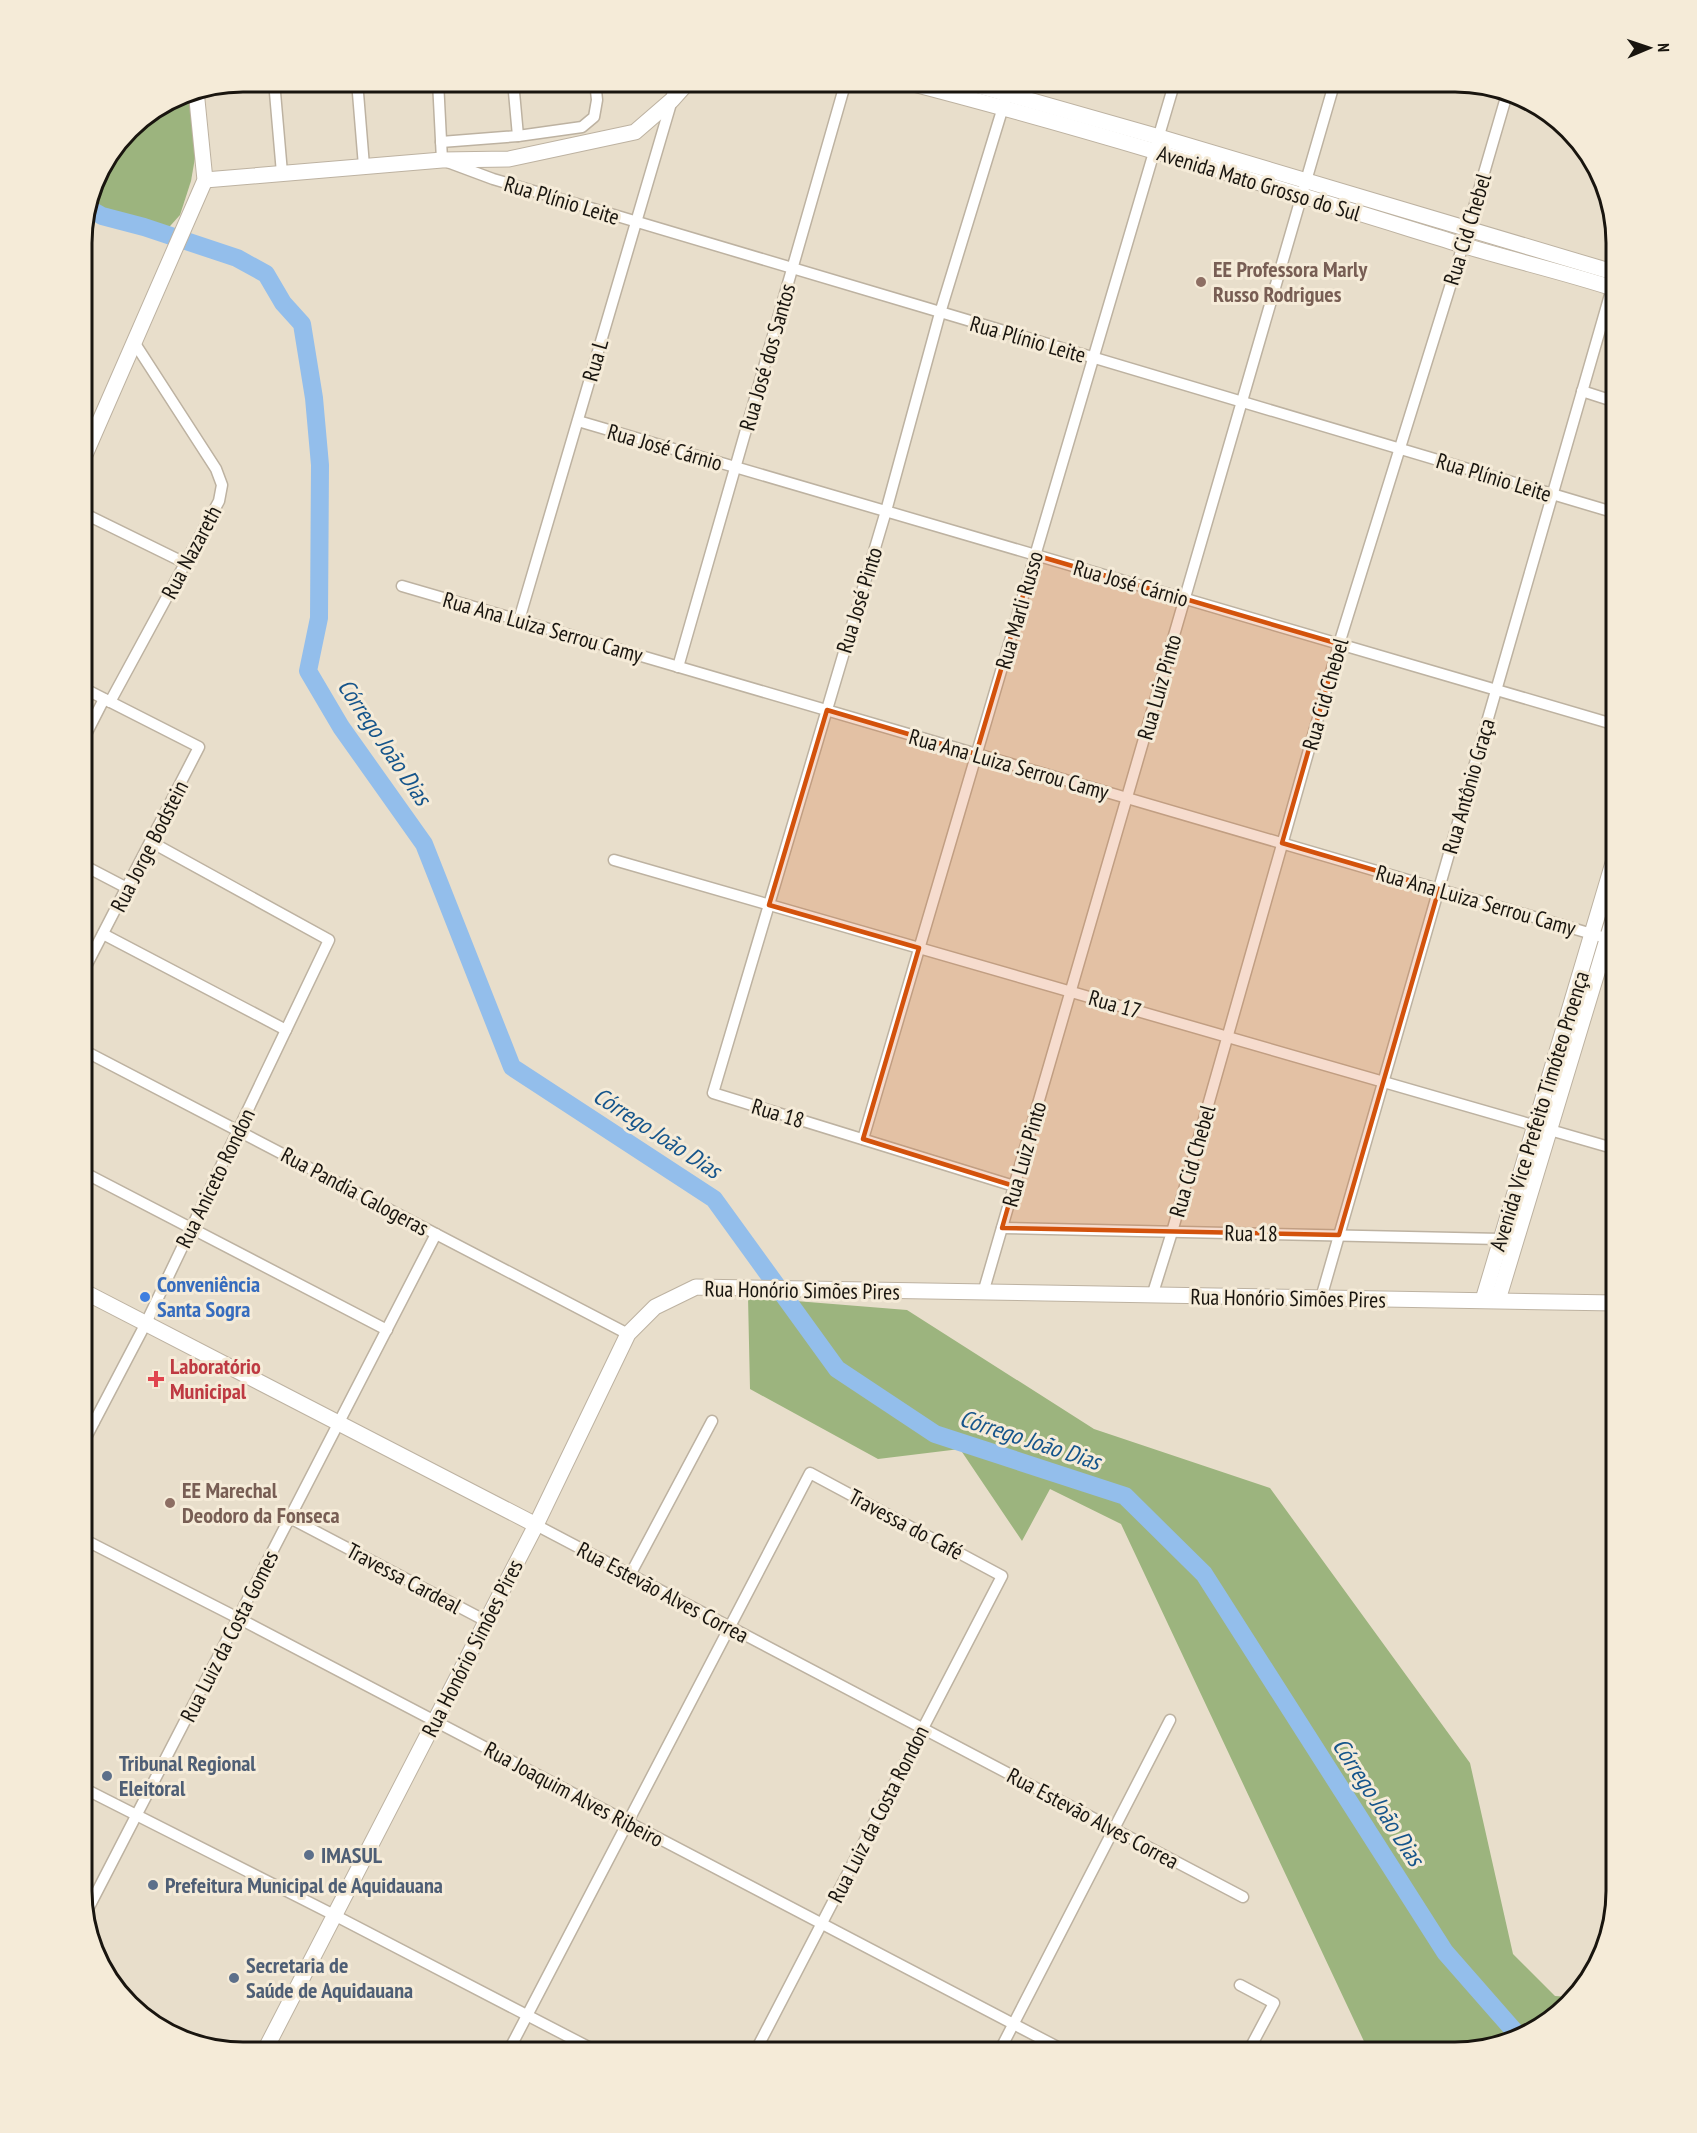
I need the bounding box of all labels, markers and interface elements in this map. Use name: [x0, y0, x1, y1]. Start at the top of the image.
north arrow: [1619, 18, 1679, 78]
text: N: [1654, 43, 1674, 52]
street label: Avenida Mato Grosso do Sul: [1154, 139, 1365, 227]
street label: Rua Plínio Leite: [501, 169, 623, 231]
street label: Rua Cid Chebel: [1437, 169, 1497, 288]
place label: EE Professora Marly Russo Rodrigues: [1213, 255, 1368, 308]
marker: EE Professora Marly Russo Rodrigues: [1194, 275, 1208, 289]
street label: Rua José dos Santos: [733, 280, 801, 434]
street label: Rua Plínio Leite: [967, 309, 1089, 369]
street label: Rua L: [576, 336, 614, 384]
street label: Rua José Cárnio: [604, 417, 726, 477]
street label: Rua Plínio Leite: [1433, 446, 1555, 508]
street label: Rua Nazareth: [155, 500, 227, 604]
street label: Rua José Pinto: [830, 544, 888, 656]
street label: Rua Marli Russo: [989, 548, 1049, 672]
street label: Rua José Cárnio: [1070, 553, 1192, 613]
street label: Rua Ana Luiza Serrou Camy: [440, 585, 647, 669]
street label: Rua Luiz Pinto: [1131, 631, 1187, 743]
street label: Rua Cid Chebel: [1296, 634, 1355, 753]
water label: Córrego João Dias: [331, 672, 440, 813]
street label: Rua Antônio Graça: [1435, 715, 1501, 857]
street label: Rua Ana Luiza Serrou Camy: [906, 722, 1113, 806]
street label: Rua Jorge Bodstein: [104, 776, 194, 916]
street label: Rua Ana Luiza Serrou Camy: [1373, 858, 1580, 942]
street label: Avenida Vice Prefeito Timóteo Proença: [1483, 968, 1595, 1254]
street label: Rua 17: [1085, 983, 1145, 1025]
water label: Córrego João Dias: [588, 1080, 729, 1187]
street label: Rua 18: [748, 1092, 808, 1134]
street label: Rua Luiz Pinto: [996, 1098, 1052, 1210]
street label: Rua Cid Chebel: [1163, 1101, 1222, 1220]
street label: Rua Aniceto Rondon: [169, 1104, 261, 1252]
street label: Rua Pandia Calogeras: [276, 1140, 434, 1242]
street label: Rua 18: [1224, 1219, 1278, 1247]
place label: Conveniência Santa Sogra: [157, 1270, 260, 1323]
street label: Rua Honório Simões Pires: [704, 1274, 900, 1306]
street label: Rua Honório Simões Pires: [1190, 1282, 1386, 1314]
marker: Conveniência Santa Sogra: [138, 1290, 152, 1304]
place label: Laboratório Municipal: [170, 1352, 261, 1405]
marker: Laboratório Municipal: [147, 1370, 165, 1388]
water label: Córrego João Dias: [956, 1402, 1107, 1478]
place label: EE Marechal Deodoro da Fonseca: [182, 1476, 339, 1529]
street label: Travessa do Café: [844, 1482, 968, 1566]
marker: EE Marechal Deodoro da Fonseca: [163, 1496, 177, 1510]
street label: Rua Estevão Alves Correa: [572, 1535, 754, 1649]
street label: Travessa Cardeal: [342, 1536, 467, 1620]
street label: Rua Luiz da Costa Gomes: [174, 1546, 284, 1726]
street label: Rua Honório Simões Pires: [415, 1555, 529, 1741]
street label: Rua Luiz da Costa Rondon: [821, 1721, 935, 1907]
water label: Córrego João Dias: [1326, 1732, 1433, 1874]
street label: Rua Joaquim Alves Ribeiro: [480, 1735, 668, 1853]
place label: Tribunal Regional Eleitoral: [119, 1749, 256, 1802]
street label: Rua Estevão Alves Correa: [1002, 1761, 1184, 1875]
marker: Tribunal Regional Eleitoral: [100, 1769, 114, 1783]
place label: IMASUL: [321, 1841, 383, 1869]
marker: IMASUL: [302, 1848, 316, 1862]
place label: Prefeitura Municipal de Aquidauana: [165, 1871, 443, 1899]
marker: Prefeitura Municipal de Aquidauana: [146, 1878, 160, 1892]
place label: Secretaria de Saúde de Aquidauana: [246, 1951, 413, 2004]
marker: Secretaria de Saúde de Aquidauana: [227, 1971, 241, 1985]

